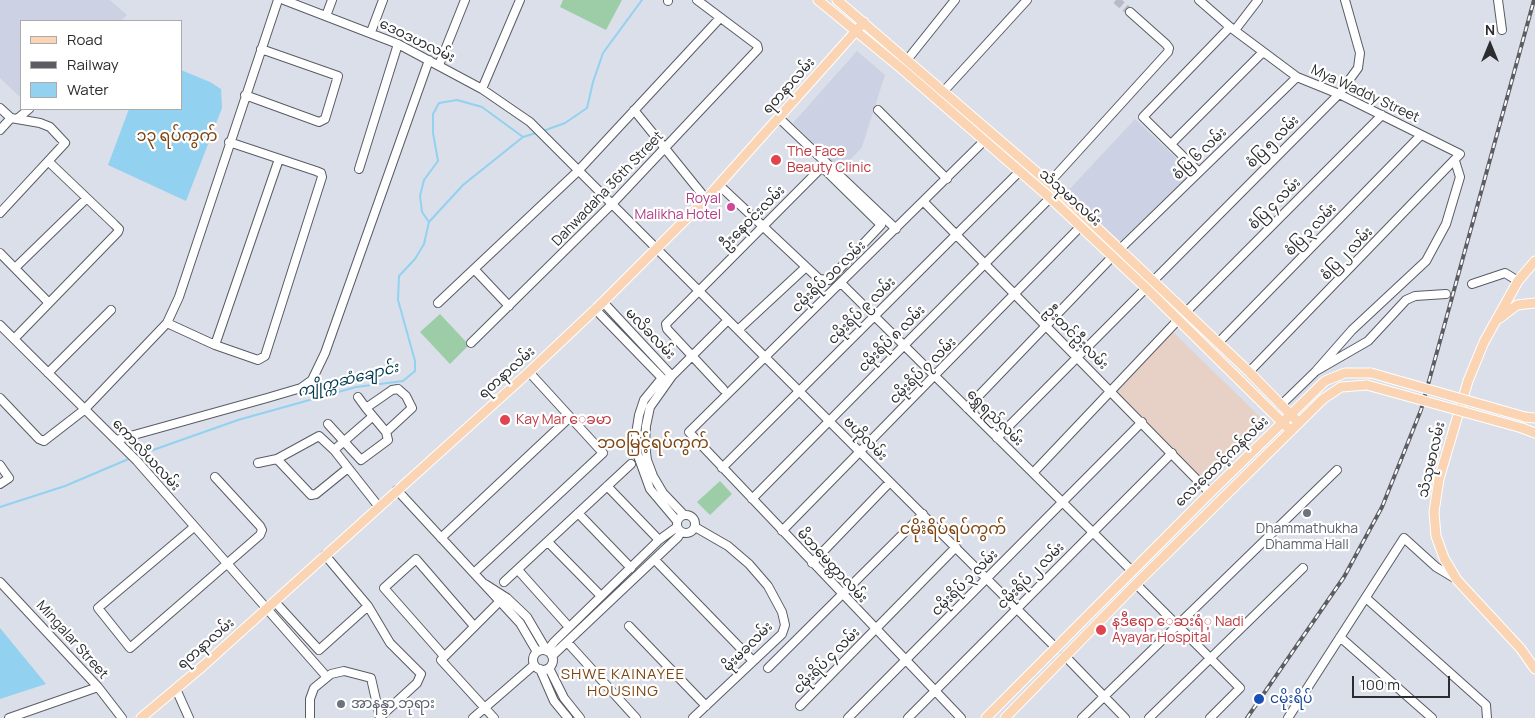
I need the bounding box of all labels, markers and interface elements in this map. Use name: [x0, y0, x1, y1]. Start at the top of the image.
street label: ဒေဝဒဟလမ်း: [377, 16, 457, 66]
legend: [20, 20, 182, 110]
north arrow: [1465, 20, 1515, 70]
text: N: [1485, 20, 1495, 39]
text: Road: [67, 29, 103, 50]
text: Railway: [67, 54, 119, 75]
street label: ရတနာလမ်း: [759, 54, 819, 118]
street label: Mya Waddy Street: [1308, 62, 1422, 126]
text: Water: [67, 79, 109, 100]
street label: စံပြ ၅ လမ်း: [1243, 112, 1303, 172]
street label: စံပြ ၆ လမ်း: [1170, 124, 1230, 184]
district label: ၁၃ ရပ်ကွက်: [137, 127, 217, 147]
street label: Dahwadaha 36th Street: [549, 128, 667, 250]
place label: The Face Beauty Clinic: [787, 144, 871, 176]
marker: The Face Beauty Clinic: [769, 153, 783, 167]
street label: သံသုမာလမ်း: [1036, 166, 1104, 230]
street label: စံပြ ၄ လမ်း: [1246, 175, 1304, 233]
street label: ဦးနေဝင်းလမ်း: [717, 182, 789, 254]
place label: Royal Malikha Hotel: [634, 191, 721, 223]
street label: စံပြ ၃ လမ်း: [1282, 200, 1340, 260]
marker: Royal Malikha Hotel: [725, 201, 737, 213]
street label: စံပြ ၂ လမ်း: [1318, 224, 1376, 284]
street label: ငမိုးရိပ် ၁၀ လမ်း: [789, 238, 869, 316]
street label: ငမိုးရိပ် ၉ လမ်း: [825, 274, 899, 348]
street label: ငမိုးရိပ် ၈ လမ်း: [855, 302, 929, 376]
street label: ဦးတင်ဦးလမ်း: [1041, 303, 1111, 373]
street label: မလိခလမ်း: [621, 305, 679, 363]
street label: ငမိုးရိပ် ၇ လမ်း: [886, 334, 960, 408]
street label: ရတနာလမ်း: [475, 343, 539, 403]
water label: ကျိုက္ကဆံချောင်း: [296, 359, 400, 401]
street label: ရွှေရည်လမ်း: [963, 386, 1027, 450]
place label: Kay Mar ေခမာ: [516, 412, 612, 428]
marker: Kay Mar ေခမာ: [498, 413, 512, 427]
street label: လေးထောင့်ကန်လမ်း: [1172, 413, 1272, 511]
street label: ဗဟိုလမ်း: [840, 414, 890, 464]
street label: ကောလိယလမ်း: [108, 415, 184, 495]
street label: သံသုမာလမ်း: [1415, 420, 1449, 500]
district label: ဘဝမြင့်ရပ်ကွက်: [597, 434, 709, 454]
marker: Dhammathukha Dhamma Hall: [1301, 507, 1313, 519]
district label: ငမိုးရိပ်ရပ်ကွက်: [900, 520, 1006, 540]
place label: Dhammathukha Dhamma Hall: [1256, 521, 1358, 554]
street label: မိဘမေတ္တာလမ်း: [793, 525, 871, 607]
street label: ငမိုးရိပ် ၂ လမ်း: [994, 539, 1068, 613]
street label: ငမိုးရိပ် ၃ လမ်း: [928, 546, 1002, 620]
street label: Mingalar Street: [32, 597, 112, 683]
place label: နဒီဧရာ ေဆးရံု Nadi Ayayar Hospital: [1112, 614, 1244, 646]
street label: ရတနာလမ်း: [174, 615, 238, 673]
street label: မိုးမခလမ်း: [720, 619, 776, 675]
marker: နဒီဧရာ ေဆးရံု Nadi Ayayar Hospital: [1094, 623, 1108, 637]
street label: ငမိုးရိပ် ၄ လမ်း: [790, 624, 864, 698]
district label: SHWE KAINAYEE HOUSING: [559, 666, 687, 701]
scale bar: [1355, 666, 1452, 698]
text: 100 m: [1360, 674, 1400, 695]
place label: ငမိုးရိပ်: [1270, 691, 1313, 707]
marker: ငမိုးရိပ်: [1252, 692, 1266, 706]
place label: အာနန္ဒာ ဘုရား: [351, 696, 435, 712]
marker: အာနန္ဒာ ဘုရား: [335, 698, 347, 710]

